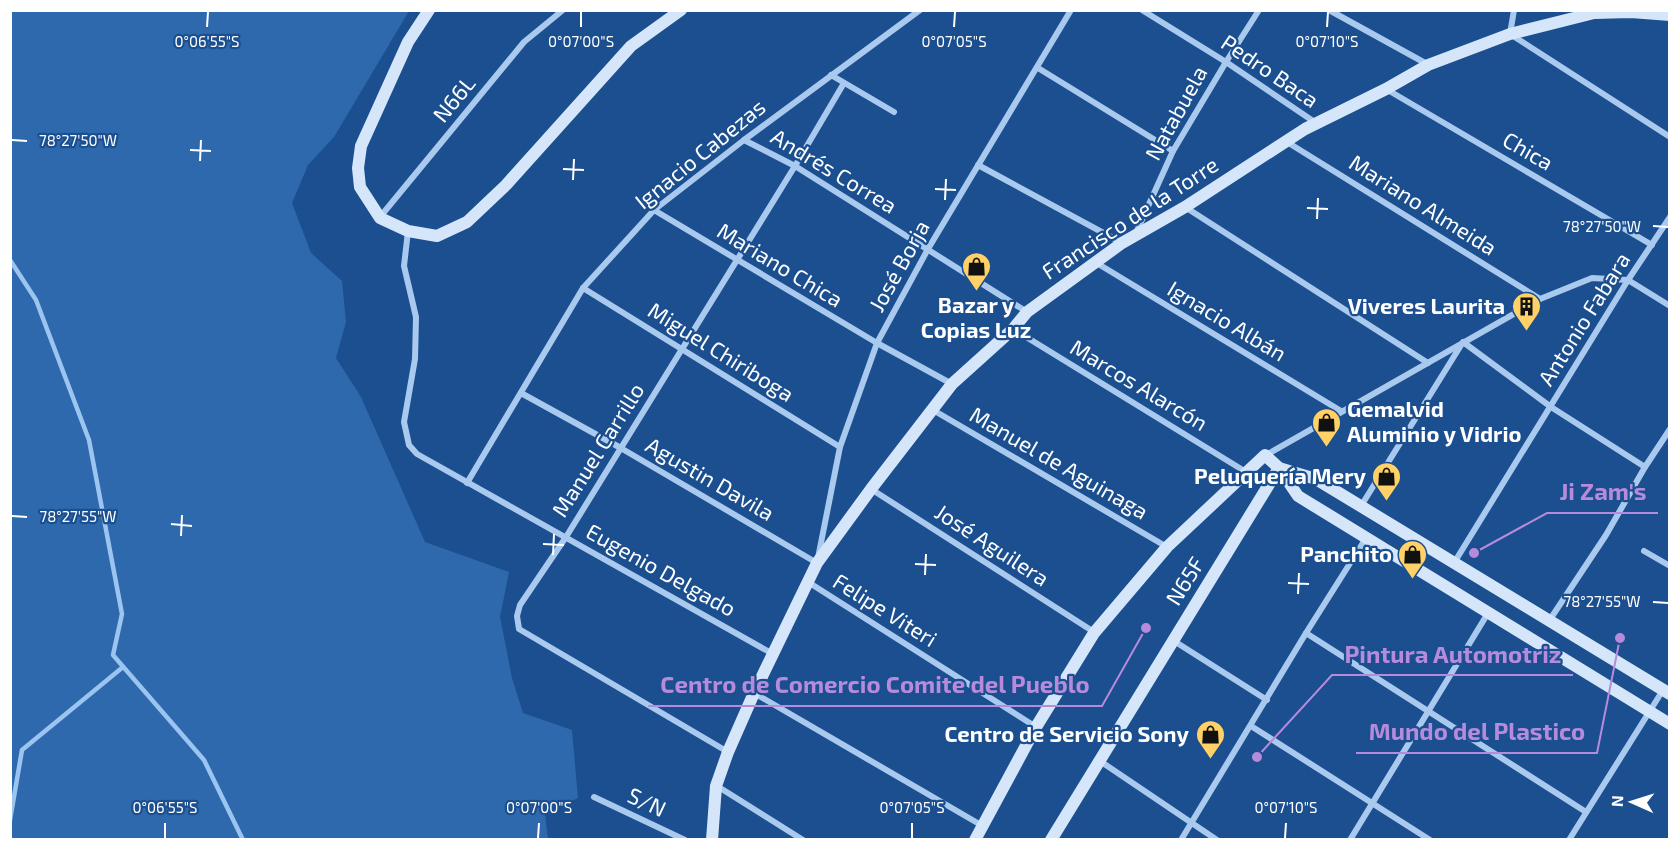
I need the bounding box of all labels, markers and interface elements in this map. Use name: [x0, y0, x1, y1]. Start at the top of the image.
street label: Pedro Baca: [1217, 28, 1324, 112]
text: 0°06'55"S: [174, 32, 240, 50]
text: 0°07'00"S: [548, 32, 614, 50]
text: 0°07'05"S: [921, 32, 987, 50]
text: 0°07'10"S: [1295, 32, 1359, 50]
street label: Natabuela: [1139, 61, 1212, 164]
street label: N66L: [427, 70, 480, 127]
street label: Ignacio Cabezas: [629, 93, 770, 214]
street label: Andrés Correa: [767, 122, 902, 218]
street label: Chica: [1499, 125, 1558, 175]
text: 78°27'50"W: [39, 131, 117, 149]
street label: Mariano Almeida: [1345, 148, 1502, 260]
street label: Francisco de la Torre: [1036, 150, 1222, 284]
street label: José Borja: [862, 215, 935, 316]
street label: Mariano Chica: [713, 217, 848, 312]
text: 78°27'50"W: [1563, 217, 1641, 235]
street label: Antonio Fabara: [1532, 247, 1634, 390]
shop icon: Bazar y Copias Luz: [960, 250, 992, 292]
street label: Ignacio Albán: [1164, 275, 1291, 366]
building icon: Viveres Laurita: [1510, 290, 1542, 332]
place label: Bazar y Copias Luz: [921, 291, 1031, 342]
place label: Viveres Laurita: [1348, 292, 1505, 318]
street label: Miguel Chiriboga: [644, 296, 799, 406]
street label: Marcos Alarcón: [1066, 333, 1213, 435]
street label: Manuel Carrillo: [546, 378, 649, 521]
place label: Gemalvid Aluminio y Vidrio: [1347, 395, 1522, 447]
street label: Manuel de Aguinaga: [966, 401, 1153, 524]
shop icon: Gemalvid Aluminio y Vidrio: [1310, 406, 1342, 448]
street label: Agustin Davila: [642, 431, 779, 525]
shop icon: Peluquería Mery: [1371, 460, 1403, 502]
place label: Peluquería Mery: [1194, 462, 1367, 489]
callout: Ji Zam's: [1547, 471, 1658, 513]
text: Ji Zam's: [1559, 476, 1647, 505]
street label: José Aguilera: [931, 498, 1054, 591]
text: 78°27'55"W: [39, 507, 117, 525]
street label: Eugenio Delgado: [582, 517, 741, 621]
shop icon: Panchito: [1397, 538, 1429, 580]
place label: Panchito: [1300, 540, 1392, 566]
street label: N65F: [1159, 552, 1209, 609]
street label: Felipe Viteri: [829, 567, 942, 651]
text: 78°27'55"W: [1563, 592, 1641, 610]
callout: Pintura Automotriz: [1332, 633, 1573, 675]
text: Pintura Automotriz: [1345, 639, 1561, 668]
callout: Centro de Comercio Comite del Pueblo: [648, 664, 1102, 706]
text: Centro de Comercio Comite del Pueblo: [660, 669, 1090, 698]
callout: Mundo del Plastico: [1356, 711, 1597, 753]
text: Mundo del Plastico: [1369, 716, 1585, 745]
shop icon: Centro de Servicio Sony: [1194, 718, 1226, 760]
place label: Centro de Servicio Sony: [944, 720, 1190, 747]
north arrow: [1602, 772, 1662, 832]
street label: S/N: [624, 781, 671, 821]
text: N: [1607, 795, 1626, 807]
text: 0°06'55"S: [132, 798, 198, 816]
text: 0°07'00"S: [506, 798, 572, 816]
text: 0°07'05"S: [879, 798, 945, 816]
text: 0°07'10"S: [1254, 798, 1318, 816]

